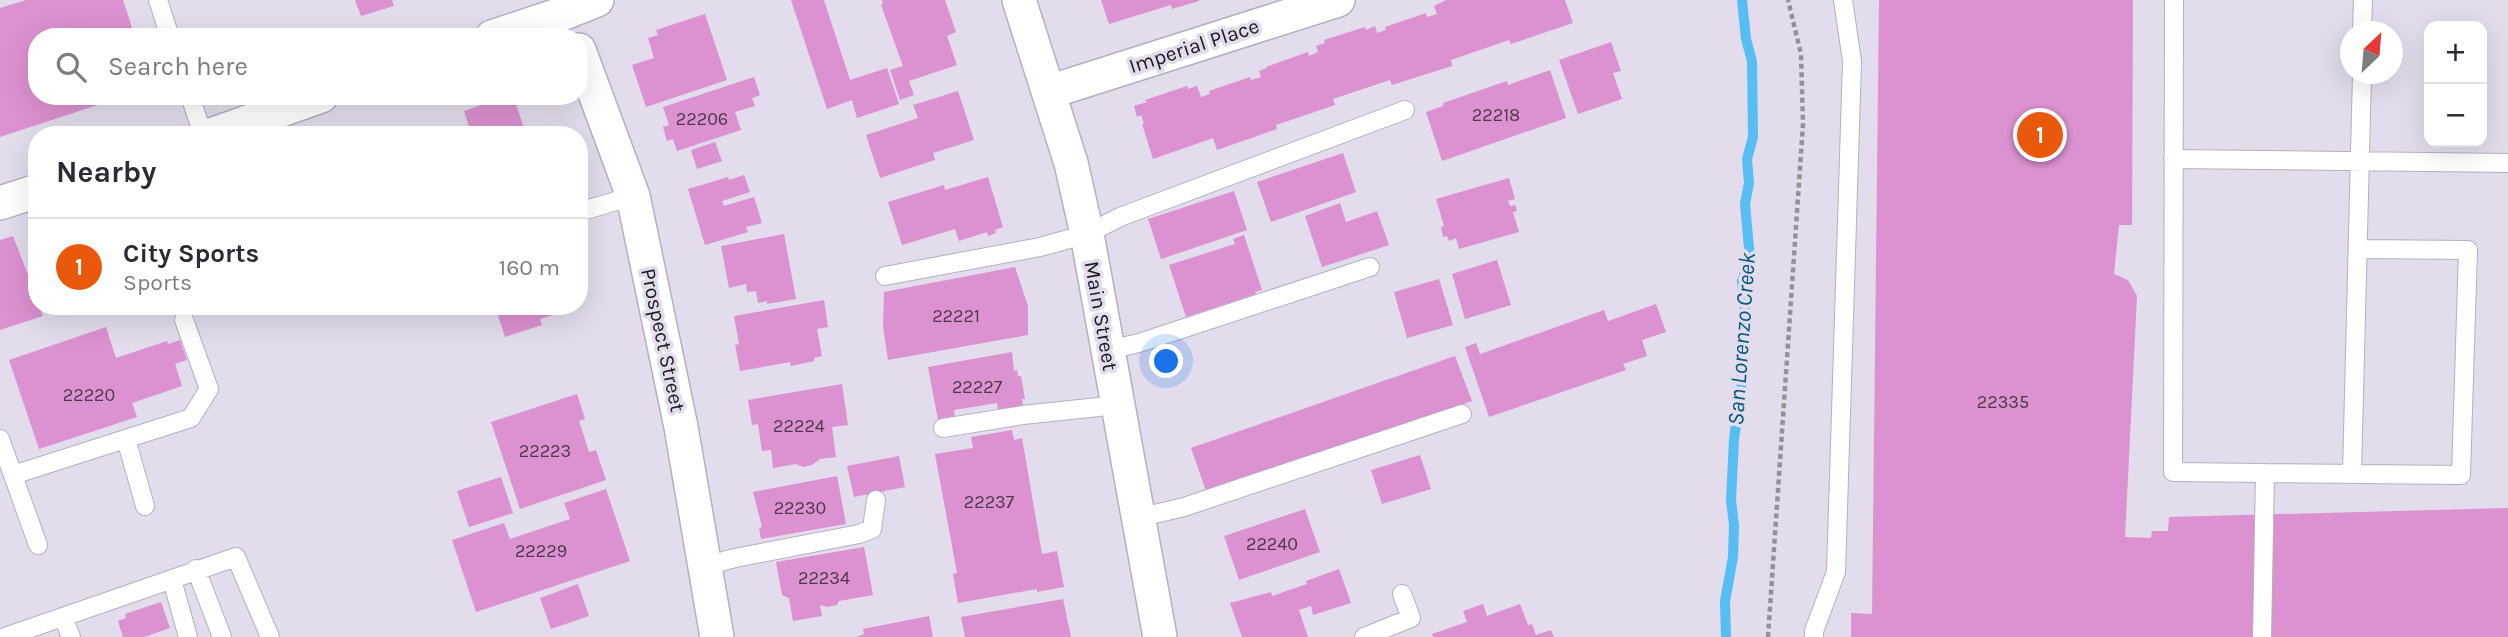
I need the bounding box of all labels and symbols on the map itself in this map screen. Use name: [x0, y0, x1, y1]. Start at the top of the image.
street label: Imperial Place: [1126, 14, 1262, 78]
north arrow: [2340, 21, 2403, 84]
house number: 22218: [1472, 104, 1520, 126]
house number: 22206: [676, 108, 728, 130]
pin: 1: [2017, 109, 2063, 161]
water label: San Lorenzo Creek: [1722, 251, 1761, 426]
street label: Main Street: [1080, 259, 1122, 373]
street label: Prospect Street: [636, 266, 690, 414]
house number: 22221: [932, 305, 980, 327]
your location: [1149, 344, 1183, 378]
house number: 22227: [952, 376, 1003, 398]
house number: 22220: [63, 384, 115, 406]
house number: 22335: [1977, 391, 2029, 413]
house number: 22224: [773, 415, 825, 437]
house number: 22223: [519, 440, 571, 462]
house number: 22237: [964, 491, 1015, 513]
house number: 22230: [774, 497, 826, 519]
house number: 22240: [1246, 533, 1298, 555]
house number: 22229: [515, 540, 567, 562]
house number: 22234: [798, 567, 850, 589]

